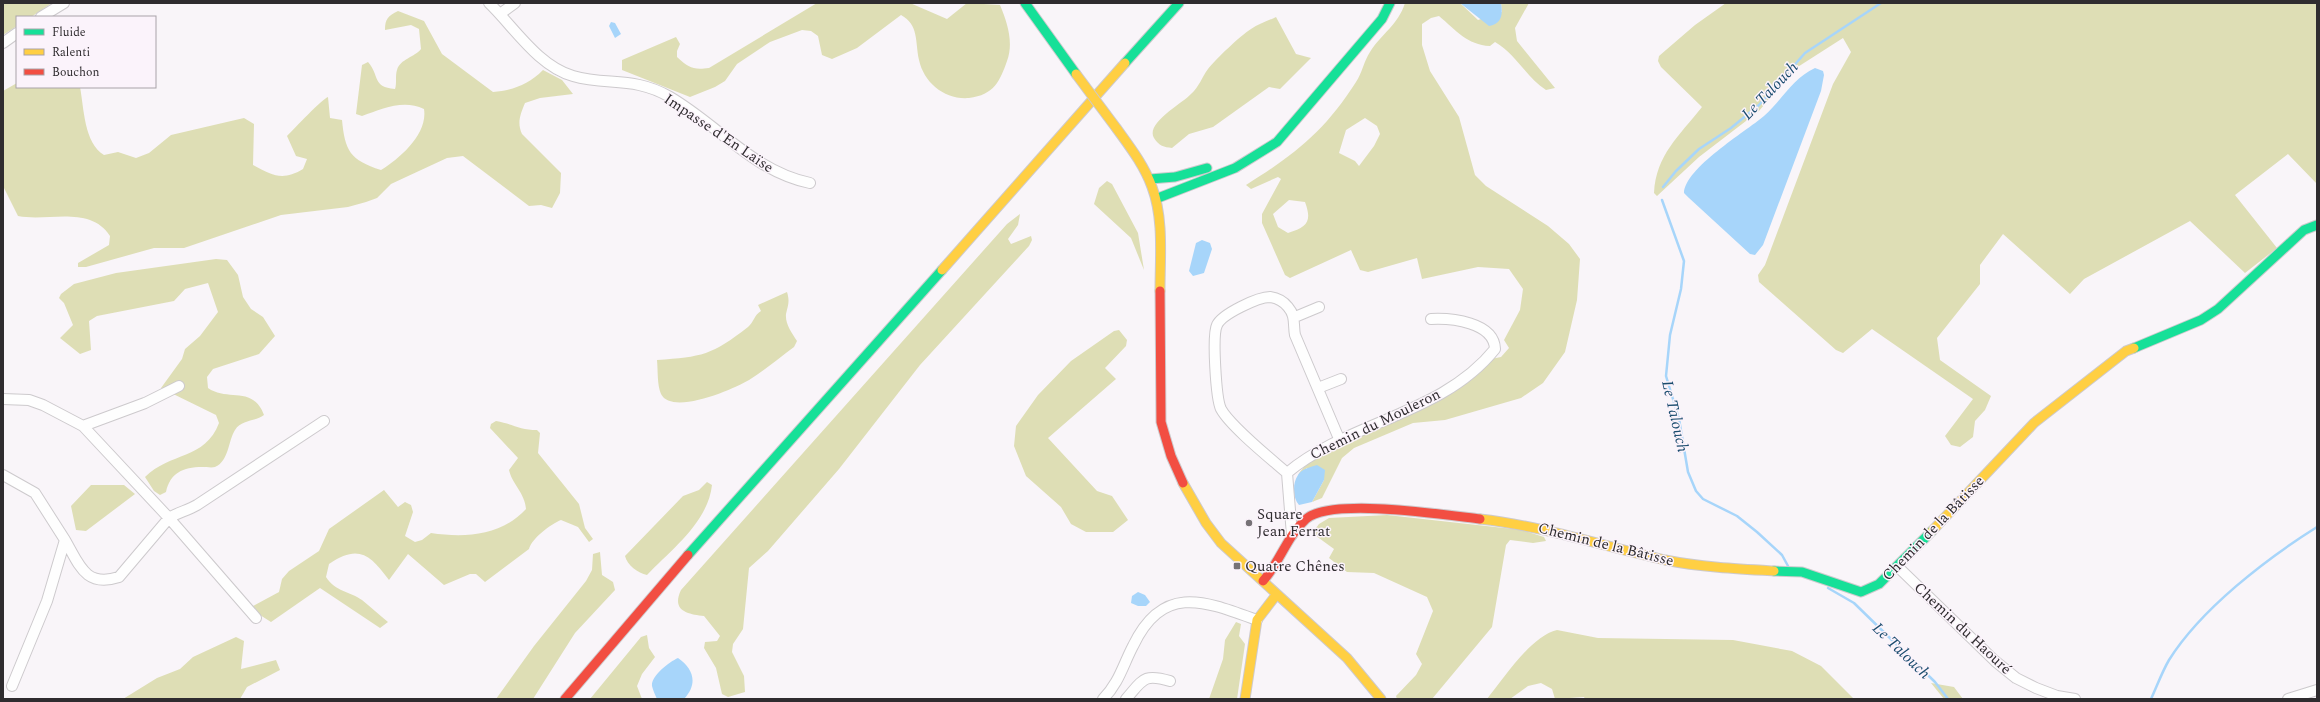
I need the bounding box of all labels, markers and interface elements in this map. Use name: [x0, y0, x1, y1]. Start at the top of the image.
legend: [16, 16, 156, 88]
text: Fluide: [52, 23, 86, 42]
text: Ralenti: [52, 43, 90, 62]
water label: Le Talouch: [1736, 56, 1804, 125]
text: Bouchon: [52, 63, 99, 82]
street label: Impasse d'En Laïse: [659, 88, 778, 179]
water label: Le Talouch: [1655, 378, 1695, 455]
street label: Chemin du Mouleron: [1306, 383, 1445, 466]
street label: Chemin de la Bâtisse: [1877, 470, 1990, 586]
place label: Square Jean Ferrat: [1257, 503, 1330, 543]
street label: Chemin de la Bâtisse: [1536, 517, 1676, 572]
marker: Square Jean Ferrat: [1244, 518, 1254, 528]
place label: Quatre Chênes: [1245, 555, 1345, 578]
marker: Quatre Chênes: [1232, 561, 1242, 571]
street label: Chemin du Haouré: [1909, 577, 2017, 680]
water label: Le Talouch: [1867, 617, 1936, 685]

